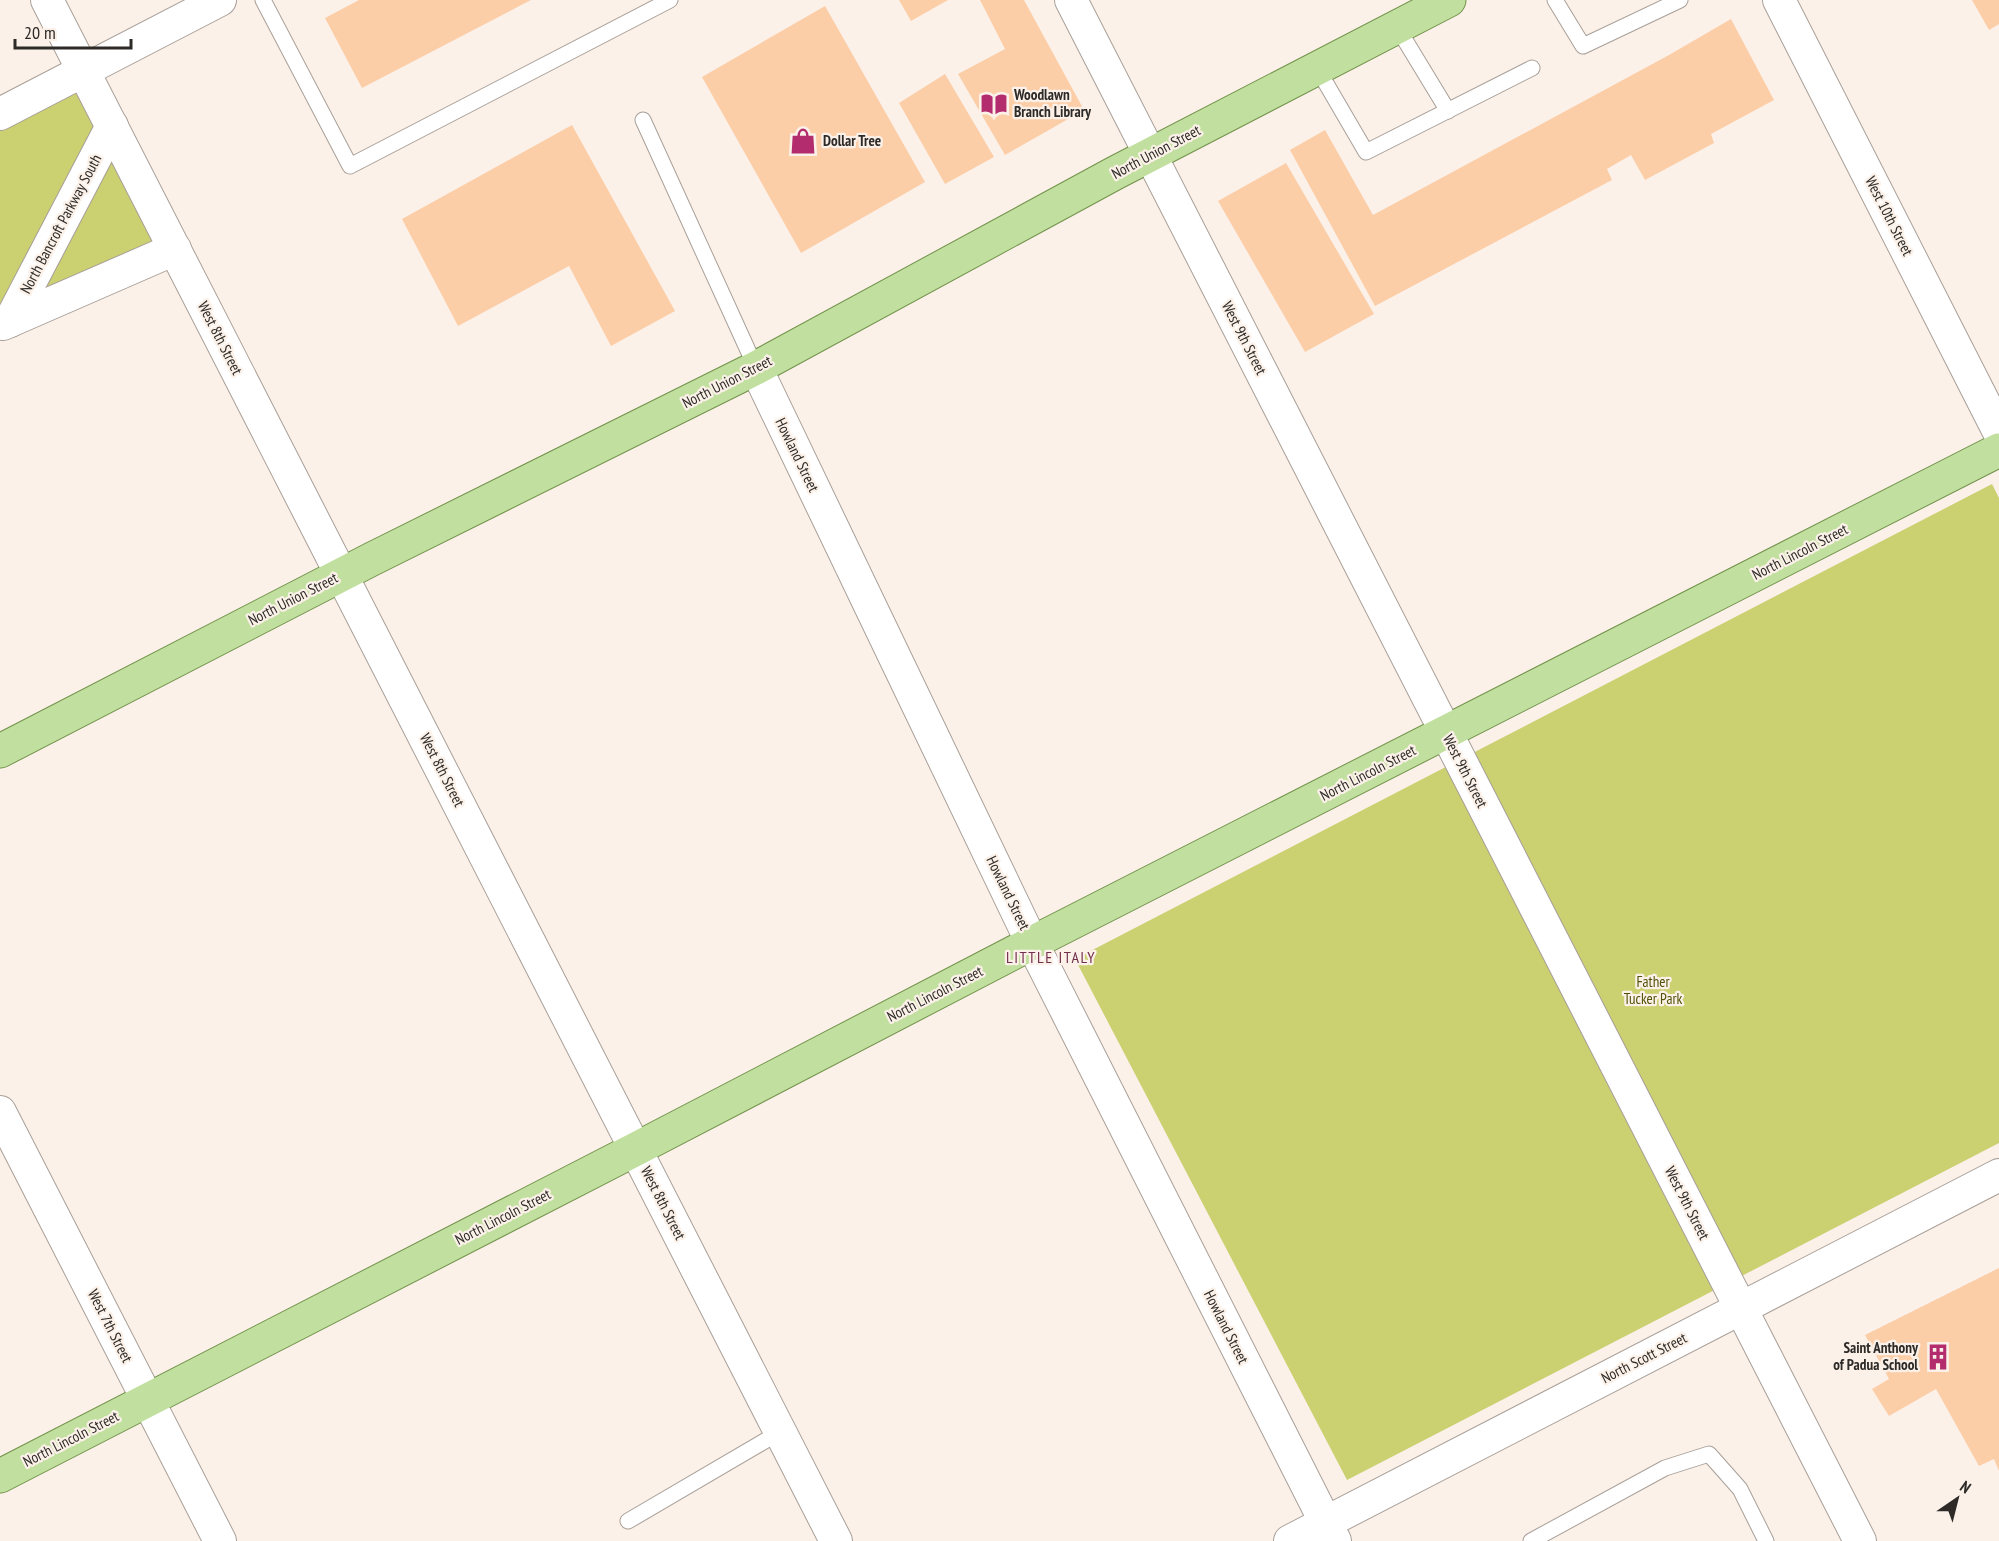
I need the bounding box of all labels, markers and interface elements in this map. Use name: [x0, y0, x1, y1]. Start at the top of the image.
scale bar: [15, 12, 130, 50]
text: 20 m: [24, 21, 56, 44]
place label: Woodlawn Branch Library: [1013, 85, 1092, 121]
library icon: Woodlawn Branch Library: [979, 89, 1009, 119]
street label: North Union Street: [1108, 120, 1203, 183]
shop icon: Dollar Tree: [788, 126, 818, 156]
place label: Dollar Tree: [823, 131, 881, 150]
street label: North Bancroft Parkway South: [16, 151, 105, 297]
street label: West 10th Street: [1861, 173, 1918, 259]
street label: West 8th Street: [194, 298, 247, 378]
street label: West 9th Street: [1218, 298, 1271, 378]
street label: North Union Street: [679, 351, 775, 412]
street label: Howland Street: [771, 415, 824, 495]
street label: North Lincoln Street: [1749, 519, 1851, 584]
street label: North Union Street: [245, 568, 341, 629]
street label: West 8th Street: [416, 730, 469, 810]
street label: West 9th Street: [1439, 731, 1492, 811]
street label: North Lincoln Street: [1317, 740, 1419, 805]
street label: Howland Street: [982, 853, 1035, 933]
district label: LITTLE ITALY: [1006, 947, 1096, 967]
street label: North Lincoln Street: [884, 961, 986, 1026]
park label: Father Tucker Park: [1624, 972, 1683, 1008]
street label: West 8th Street: [637, 1163, 690, 1243]
street label: West 9th Street: [1661, 1163, 1714, 1243]
street label: North Lincoln Street: [452, 1184, 554, 1249]
street label: West 7th Street: [84, 1286, 137, 1366]
street label: Howland Street: [1200, 1287, 1253, 1367]
street label: North Scott Street: [1598, 1328, 1690, 1387]
place label: Saint Anthony of Padua School: [1833, 1338, 1919, 1374]
building icon: Saint Anthony of Padua School: [1923, 1342, 1953, 1372]
street label: North Lincoln Street: [20, 1406, 122, 1471]
north arrow: [1927, 1469, 1987, 1529]
text: N: [1956, 1476, 1975, 1497]

